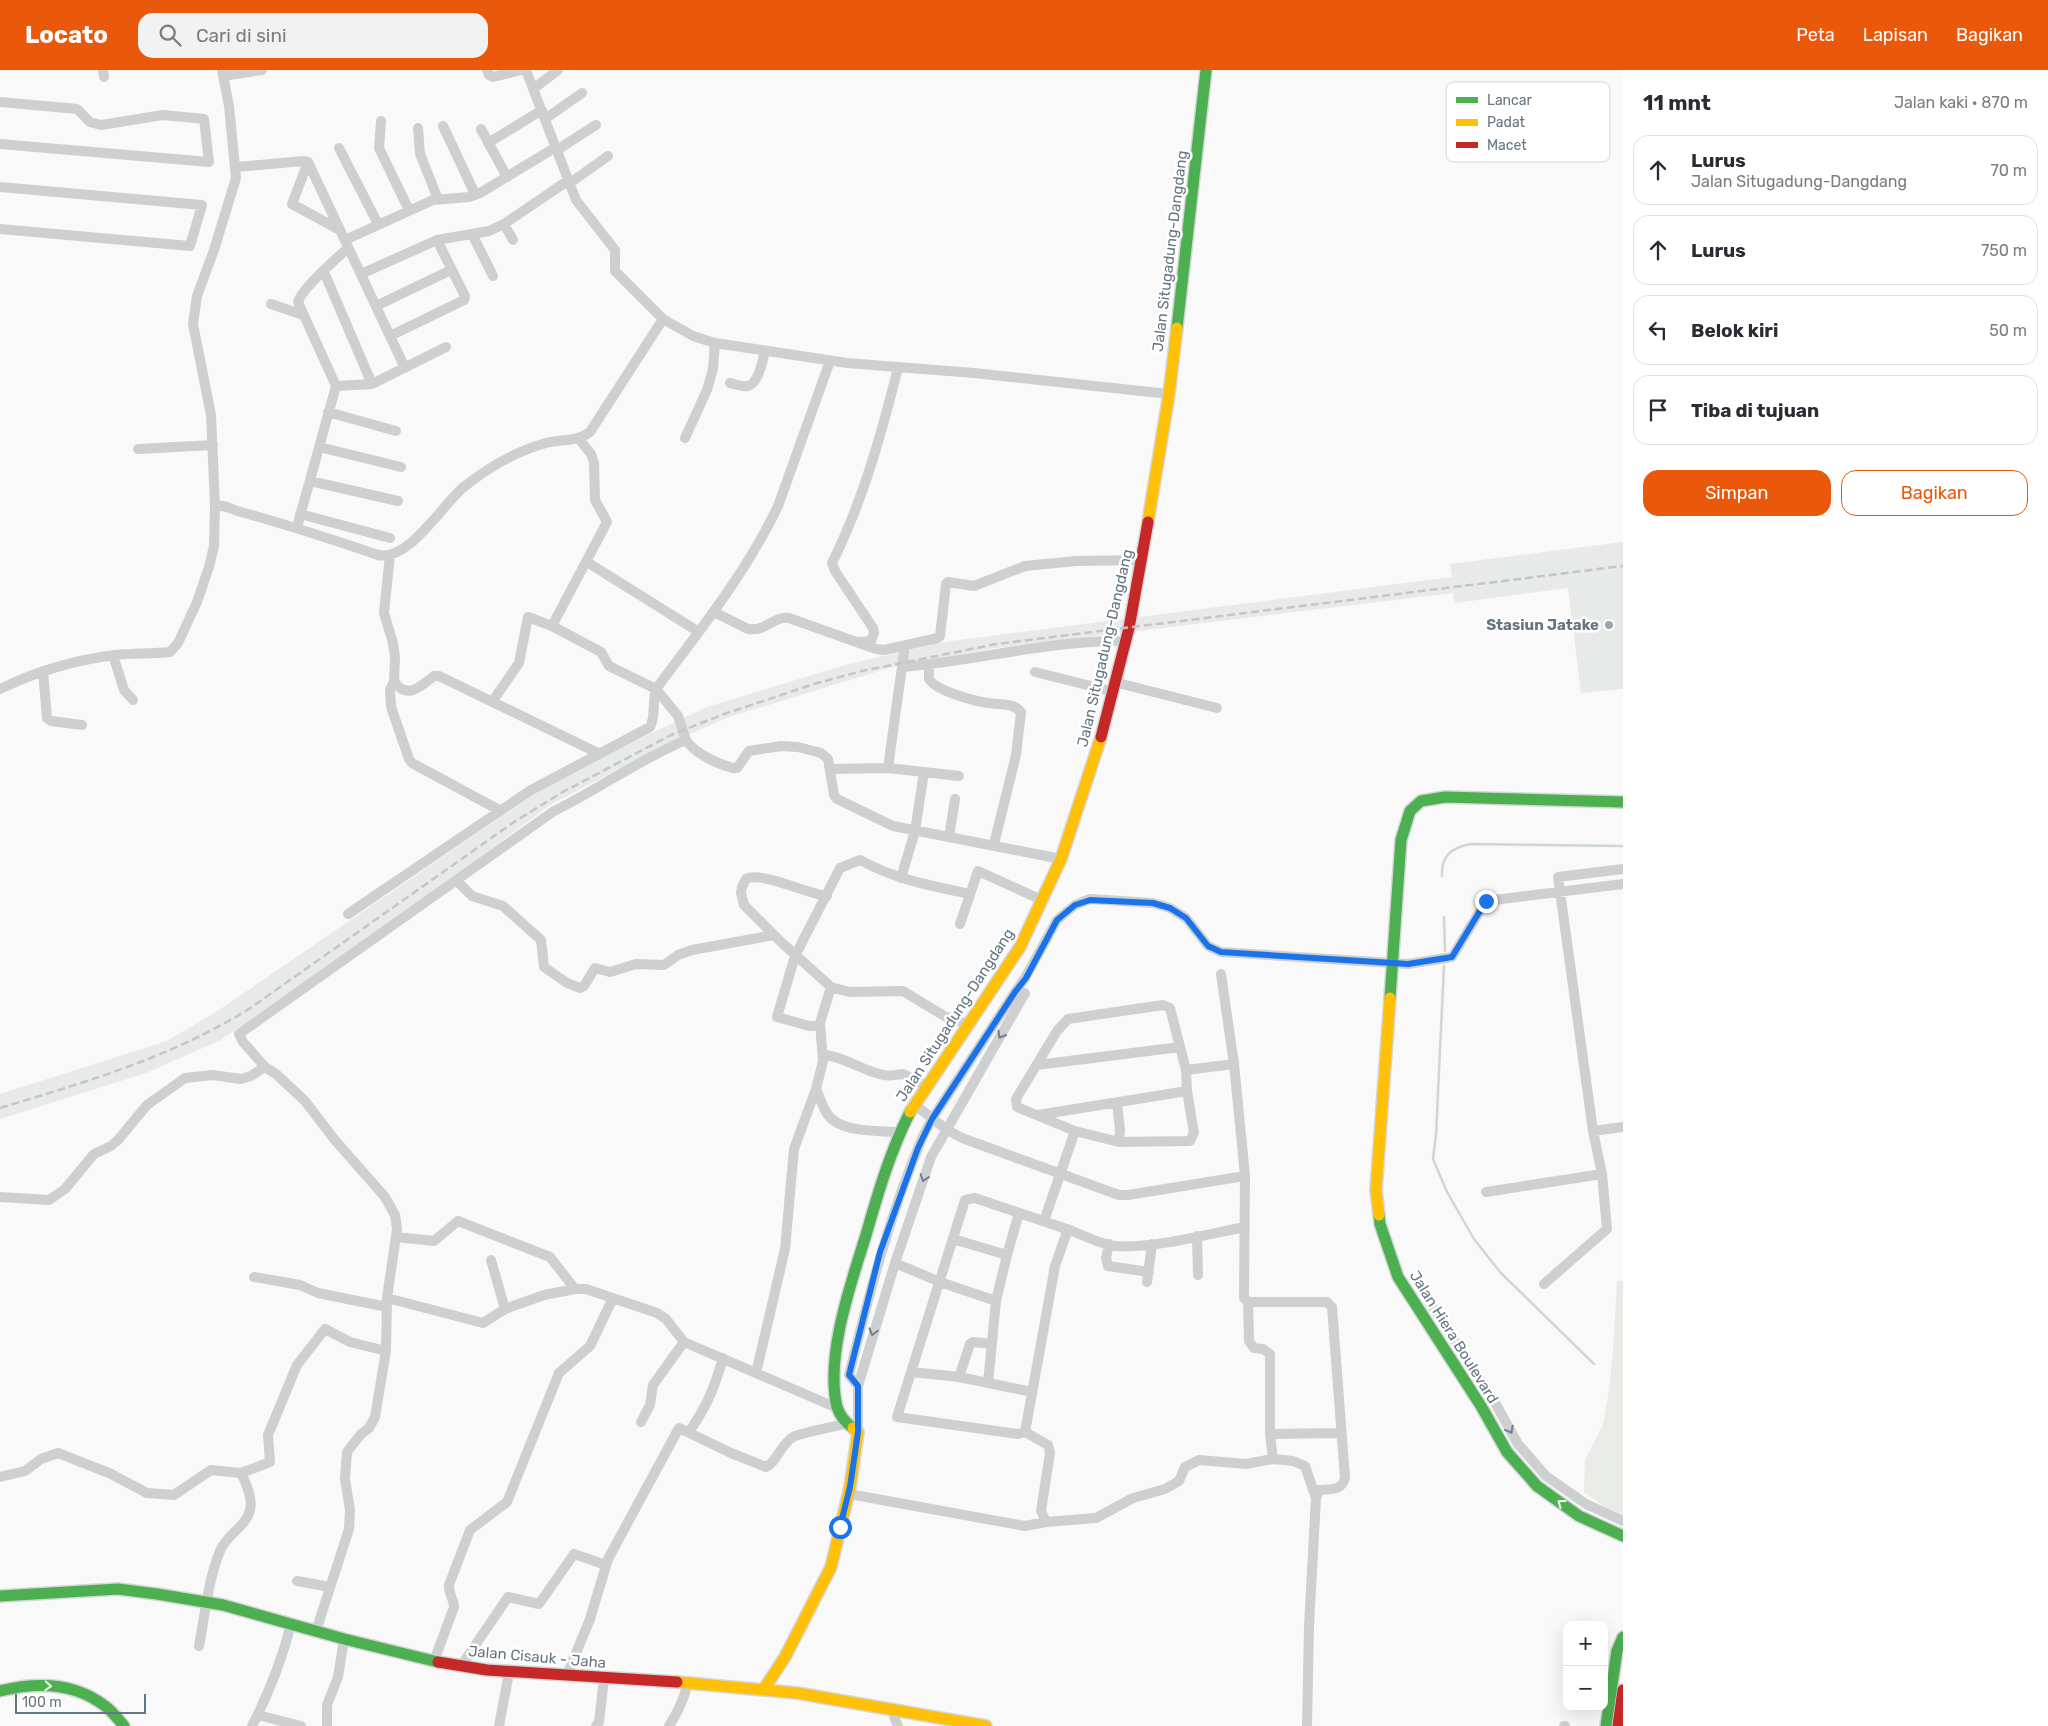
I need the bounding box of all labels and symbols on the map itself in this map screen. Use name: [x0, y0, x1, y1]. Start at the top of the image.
legend: [1446, 82, 1610, 162]
text: Lancar: [1487, 92, 1533, 109]
text: Padat: [1487, 114, 1526, 131]
text: Macet: [1487, 137, 1527, 154]
street label: Jalan Situgadung-Dangdang: [1149, 149, 1191, 353]
street label: Jalan Situgadung-Dangdang: [1073, 547, 1137, 749]
place label: Stasiun Jatake: [1486, 616, 1599, 634]
marker: Stasiun Jatake: [1603, 619, 1615, 631]
route end: [1475, 890, 1498, 913]
street label: Jalan Situgadung-Dangdang: [892, 925, 1018, 1105]
one-way arrow: [997, 1030, 1007, 1039]
one-way arrow: [920, 1173, 930, 1182]
street label: Jalan Hiera Boulevard: [1406, 1267, 1502, 1407]
one-way arrow: [868, 1328, 879, 1337]
one-way arrow: [1504, 1425, 1514, 1434]
one-way arrow: [1557, 1500, 1567, 1509]
route start: [829, 1516, 852, 1539]
street label: Jalan Cisauk - Jaha: [467, 1642, 607, 1672]
one-way arrow: [44, 1680, 52, 1691]
scale bar: [15, 1691, 146, 1714]

